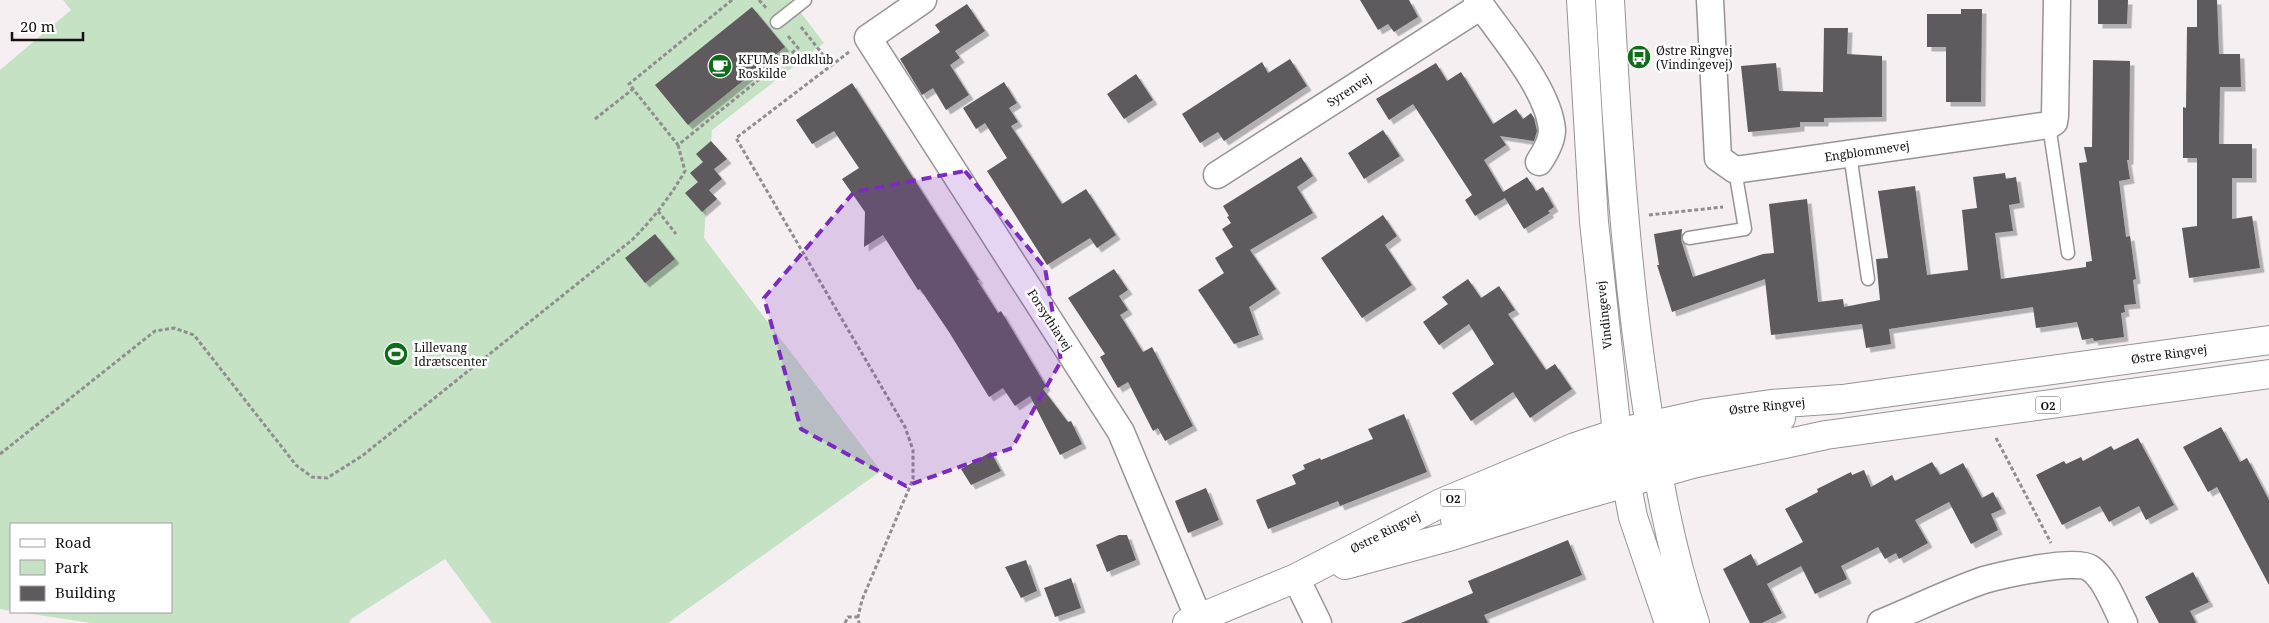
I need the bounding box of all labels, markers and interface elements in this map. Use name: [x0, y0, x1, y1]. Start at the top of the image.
scale bar: [12, 10, 84, 42]
text: 20 m: [20, 16, 55, 36]
place label: Østre Ringvej (Vindingevej): [1656, 42, 1733, 73]
bus stop icon: Østre Ringvej (Vindingevej): [1626, 44, 1652, 70]
place label: KFUMs Boldklub Roskilde: [738, 51, 833, 82]
cafe icon: KFUMs Boldklub Roskilde: [707, 53, 733, 79]
street label: Syrenvej: [1323, 69, 1375, 111]
street label: Engblommevej: [1823, 137, 1911, 165]
street label: Vindingevej: [1592, 280, 1616, 350]
street label: Forsythiavej: [1024, 286, 1076, 354]
place label: Lillevang Idrætscenter: [414, 339, 488, 370]
street label: Østre Ringvej: [2130, 340, 2208, 368]
sports icon: Lillevang Idrætscenter: [383, 341, 409, 367]
street label: Østre Ringvej: [1728, 394, 1806, 418]
road number: O2: [2036, 396, 2060, 414]
road number: O2: [1440, 489, 1466, 506]
street label: Østre Ringvej: [1347, 507, 1423, 557]
legend: [10, 523, 172, 613]
text: Road: [55, 532, 91, 552]
text: Park: [55, 557, 89, 577]
text: Building: [55, 582, 116, 602]

